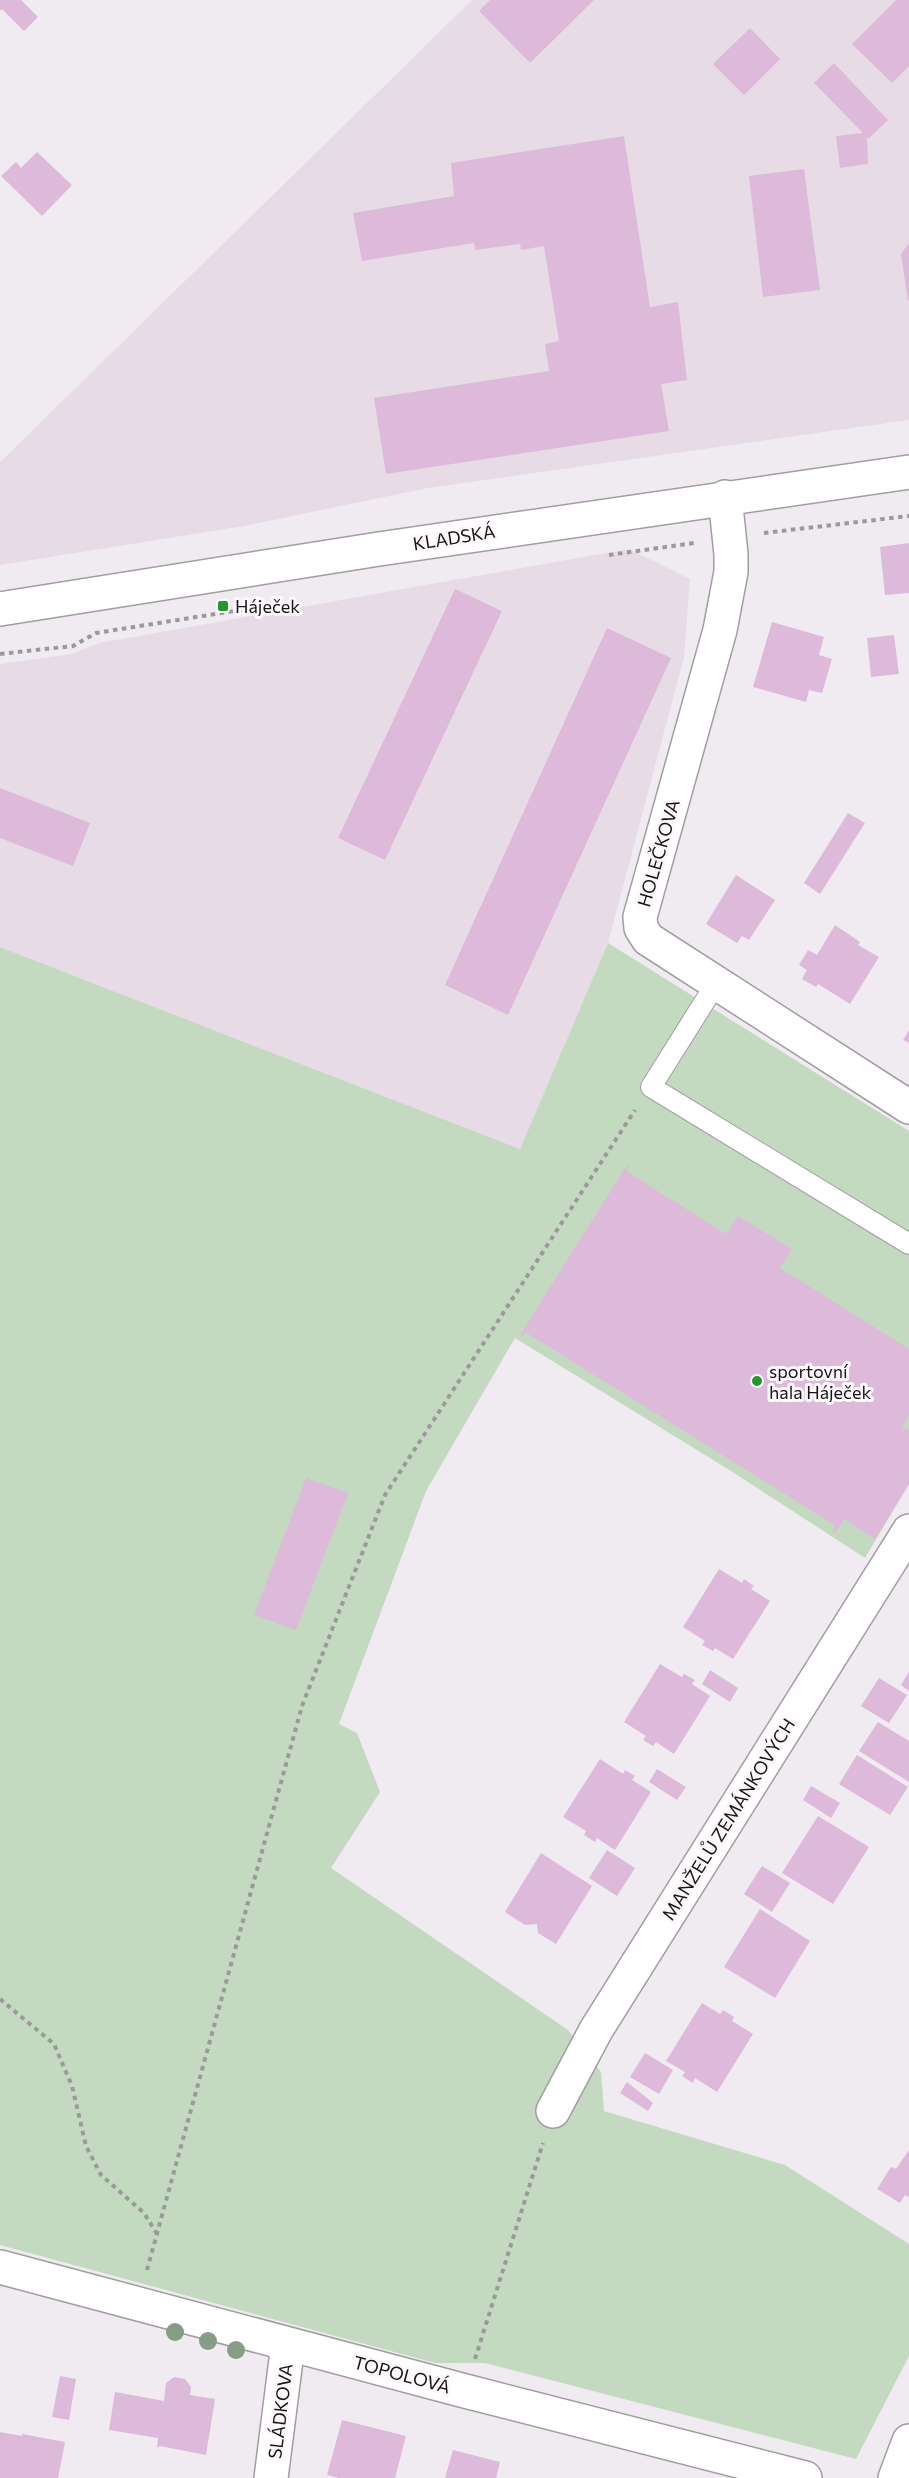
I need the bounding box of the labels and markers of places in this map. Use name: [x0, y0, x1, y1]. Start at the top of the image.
place label: Háječek: [235, 595, 300, 617]
marker: Háječek: [216, 599, 230, 613]
place label: sportovní hala Háječek: [769, 1360, 871, 1403]
marker: sportovní hala Háječek: [750, 1374, 764, 1388]

